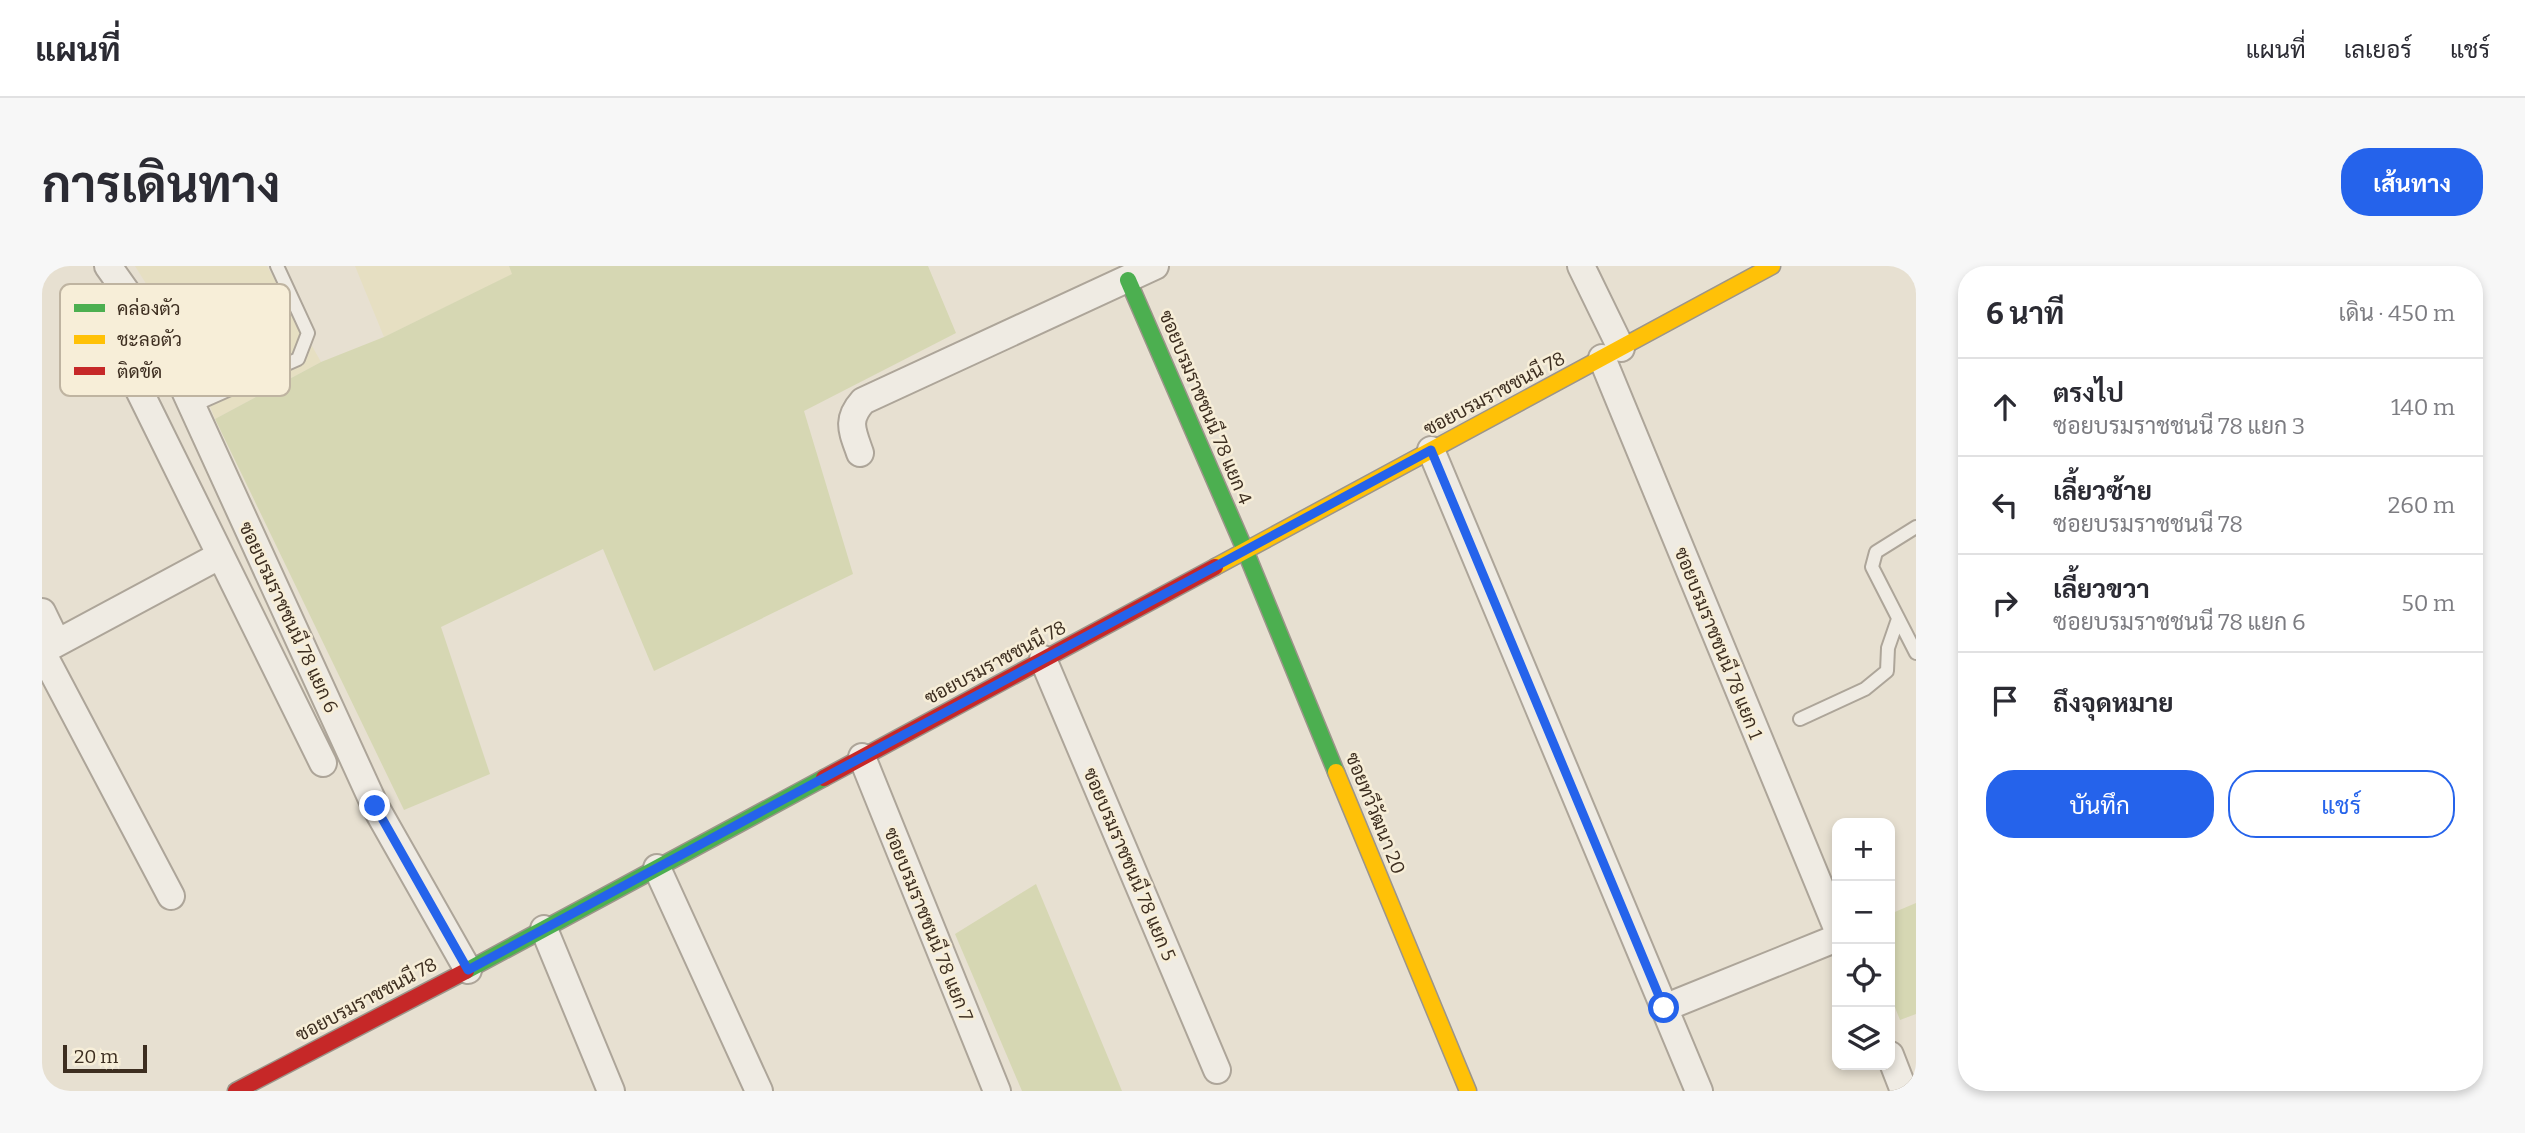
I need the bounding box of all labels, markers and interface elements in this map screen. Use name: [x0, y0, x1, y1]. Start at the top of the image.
text: แผนที่: [35, 30, 121, 70]
text: แผนที่: [2246, 36, 2306, 64]
text: เลเยอร์: [2344, 36, 2412, 64]
text: แชร์: [2450, 36, 2490, 64]
button: เส้นทาง: [2341, 148, 2483, 216]
text: การเดินทาง: [42, 156, 280, 215]
legend: [60, 284, 290, 396]
text: 6 นาที: [1986, 296, 2064, 332]
text: คล่องตัว: [117, 297, 181, 320]
text: เดิน · 450 m: [2339, 299, 2455, 327]
street label: ซอยบรมราชชนนี 78 แยก 4: [1154, 306, 1258, 508]
text: ชะลอตัว: [117, 328, 182, 351]
street label: ซอยบรมราชชนนี 78: [1419, 346, 1569, 440]
text: ติดขัด: [117, 360, 162, 383]
text: ตรงไป: [2053, 378, 2124, 409]
icon: ahead: [1986, 388, 2024, 426]
text: 140 m: [2391, 393, 2455, 421]
text: ซอยบรมราชชนนี 78 แยก 3: [2053, 412, 2305, 440]
text: เลี้ยวซ้าย: [2053, 476, 2152, 507]
icon: left: [1986, 486, 2024, 524]
text: 260 m: [2388, 491, 2455, 519]
text: ซอยบรมราชชนนี 78: [2053, 510, 2243, 538]
street label: ซอยบรมราชชนนี 78 แยก 6: [234, 517, 344, 717]
street label: ซอยบรมราชชนนี 78 แยก 1: [1669, 543, 1769, 743]
text: เลี้ยวขวา: [2053, 574, 2150, 605]
icon: right: [1986, 584, 2024, 622]
text: 50 m: [2401, 589, 2455, 617]
text: ซอยบรมราชชนนี 78 แยก 6: [2053, 608, 2305, 636]
street label: ซอยบรมราชชนนี 78: [920, 615, 1070, 709]
icon: arrive: [1986, 682, 2024, 720]
text: ถึงจุดหมาย: [2053, 688, 2174, 719]
street label: ซอยทวีวัฒนา 20: [1341, 749, 1411, 877]
street label: ซอยบรมราชชนนี 78 แยก 5: [1078, 764, 1182, 964]
button: บันทึก: [1986, 770, 2214, 838]
button: แชร์: [2228, 770, 2455, 838]
route end: [359, 790, 390, 821]
map controls: [1832, 818, 1895, 1070]
button: +: [1832, 818, 1895, 881]
street label: ซอยบรมราชชนนี 78 แยก 7: [879, 824, 979, 1025]
button: −: [1832, 881, 1895, 944]
button: locate: [1832, 944, 1895, 1007]
street label: ซอยบรมราชชนนี 78: [291, 952, 441, 1046]
route start: [1648, 992, 1679, 1023]
button: layers: [1832, 1007, 1895, 1070]
scale bar: [63, 1042, 147, 1074]
text: 20 m: [74, 1045, 118, 1068]

